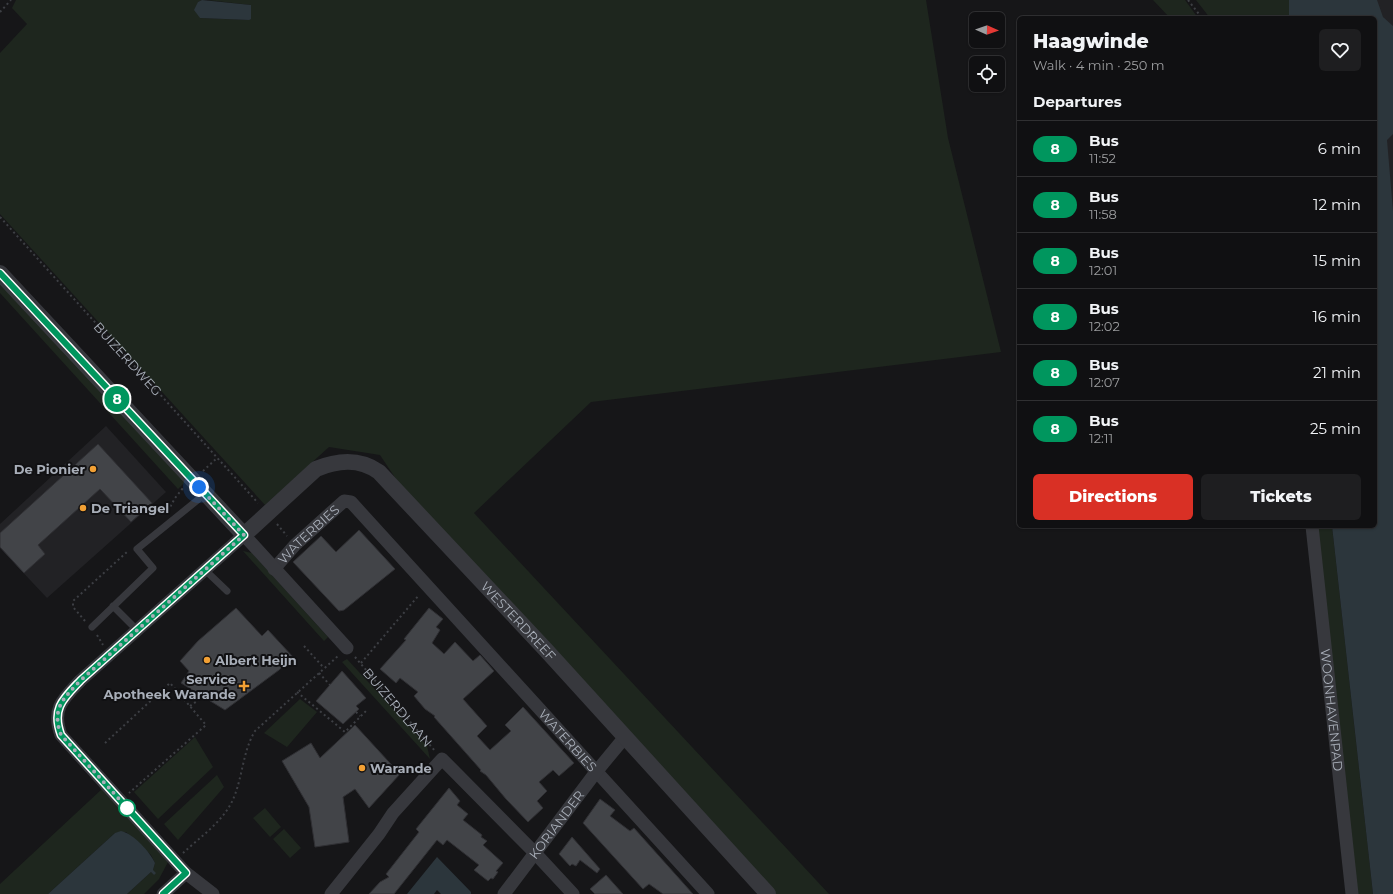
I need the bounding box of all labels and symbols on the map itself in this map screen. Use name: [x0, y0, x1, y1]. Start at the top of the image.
north arrow: [969, 12, 1005, 48]
street label: BUIZERDWEG: [90, 319, 165, 399]
line badge: 8: [104, 386, 130, 412]
place label: De Pionier: [14, 461, 85, 477]
marker: De Pionier: [88, 464, 98, 474]
your location: [189, 477, 209, 497]
place label: De Triangel: [91, 500, 169, 516]
street label: WATERBIES: [274, 501, 342, 567]
marker: De Triangel: [78, 503, 88, 513]
street label: WESTERDREEF: [478, 578, 559, 664]
street label: WOONHAVENPAD: [1317, 648, 1347, 772]
place label: Albert Heijn: [214, 652, 297, 668]
marker: Albert Heijn: [202, 655, 212, 665]
street label: BUIZERDLAAN: [360, 665, 436, 750]
place label: Service Apotheek Warande: [102, 671, 236, 702]
marker: Service Apotheek Warande: [239, 681, 249, 691]
street label: WATERBIES: [535, 706, 600, 775]
place label: Warande: [370, 760, 432, 776]
marker: Warande: [357, 763, 367, 773]
street label: KORIANDER: [525, 787, 587, 862]
unlabelled marker: [118, 799, 136, 817]

